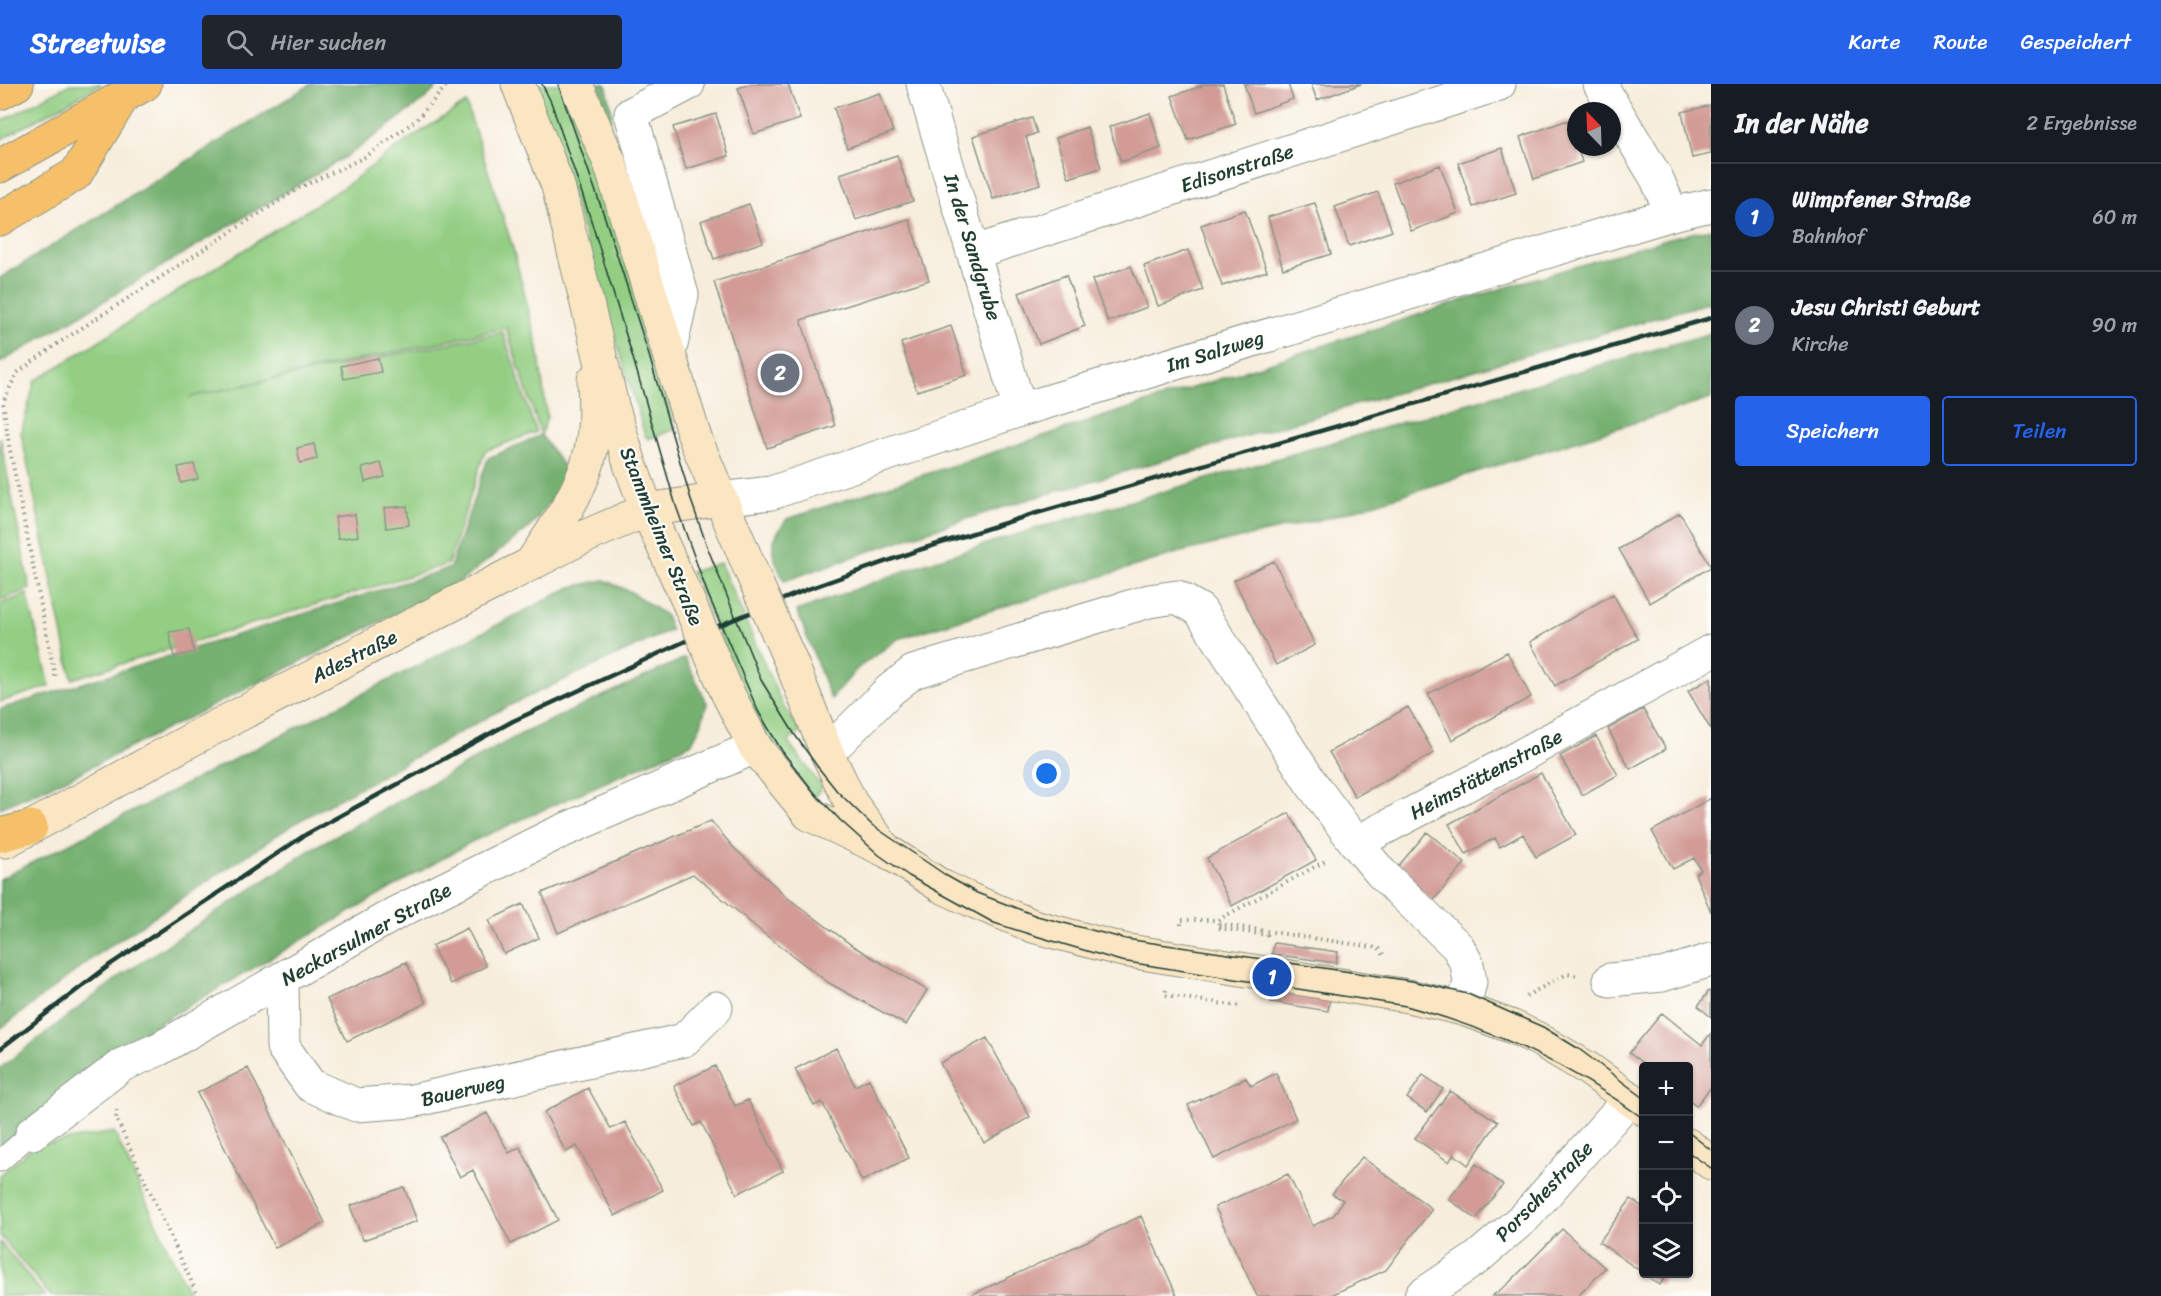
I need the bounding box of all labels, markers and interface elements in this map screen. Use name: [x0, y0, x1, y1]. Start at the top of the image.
search box: [202, 15, 622, 69]
text: Streetwise: [30, 18, 166, 67]
text: Hier suchen: [271, 23, 386, 62]
text: Karte: [1849, 23, 1900, 61]
text: Route: [1933, 23, 1987, 61]
text: Gespeichert: [2020, 23, 2131, 61]
icon: search: [223, 26, 256, 59]
text: In der Nähe: [1735, 100, 1869, 146]
north arrow: [1567, 102, 1621, 156]
text: 2 Ergebnisse: [2027, 106, 2137, 141]
street label: Edisonstraße: [1176, 134, 1299, 203]
street label: In der Sandgrube: [933, 168, 1011, 325]
text: Wimpfener Straße: [1792, 180, 1971, 219]
text: 1: [1750, 200, 1759, 235]
text: 60 m: [2092, 200, 2137, 235]
text: Bahnhof: [1792, 219, 1865, 254]
text: Jesu Christi Geburt: [1792, 288, 1980, 327]
text: 2: [1749, 308, 1760, 343]
text: 90 m: [2092, 308, 2137, 343]
street label: Im Salzweg: [1161, 320, 1268, 383]
text: Kirche: [1792, 327, 1849, 362]
pin: 2: [760, 350, 800, 396]
button: Speichern: [1735, 396, 1930, 466]
button: Teilen: [1942, 396, 2137, 466]
street label: Stammheimer Straße: [610, 441, 714, 631]
street label: Adestraße: [304, 620, 404, 694]
street label: Heimstättenstraße: [1403, 719, 1569, 830]
your location: [1032, 759, 1061, 788]
street label: Neckarsulmer Straße: [274, 873, 458, 996]
pin: 1: [1252, 954, 1292, 1000]
map controls: [1639, 1062, 1693, 1278]
button: +: [1639, 1062, 1693, 1116]
street label: Bauerweg: [418, 1064, 509, 1117]
button: −: [1639, 1116, 1693, 1170]
street label: Porschestraße: [1487, 1132, 1602, 1250]
button: locate: [1639, 1170, 1693, 1224]
button: layers: [1639, 1224, 1693, 1278]

